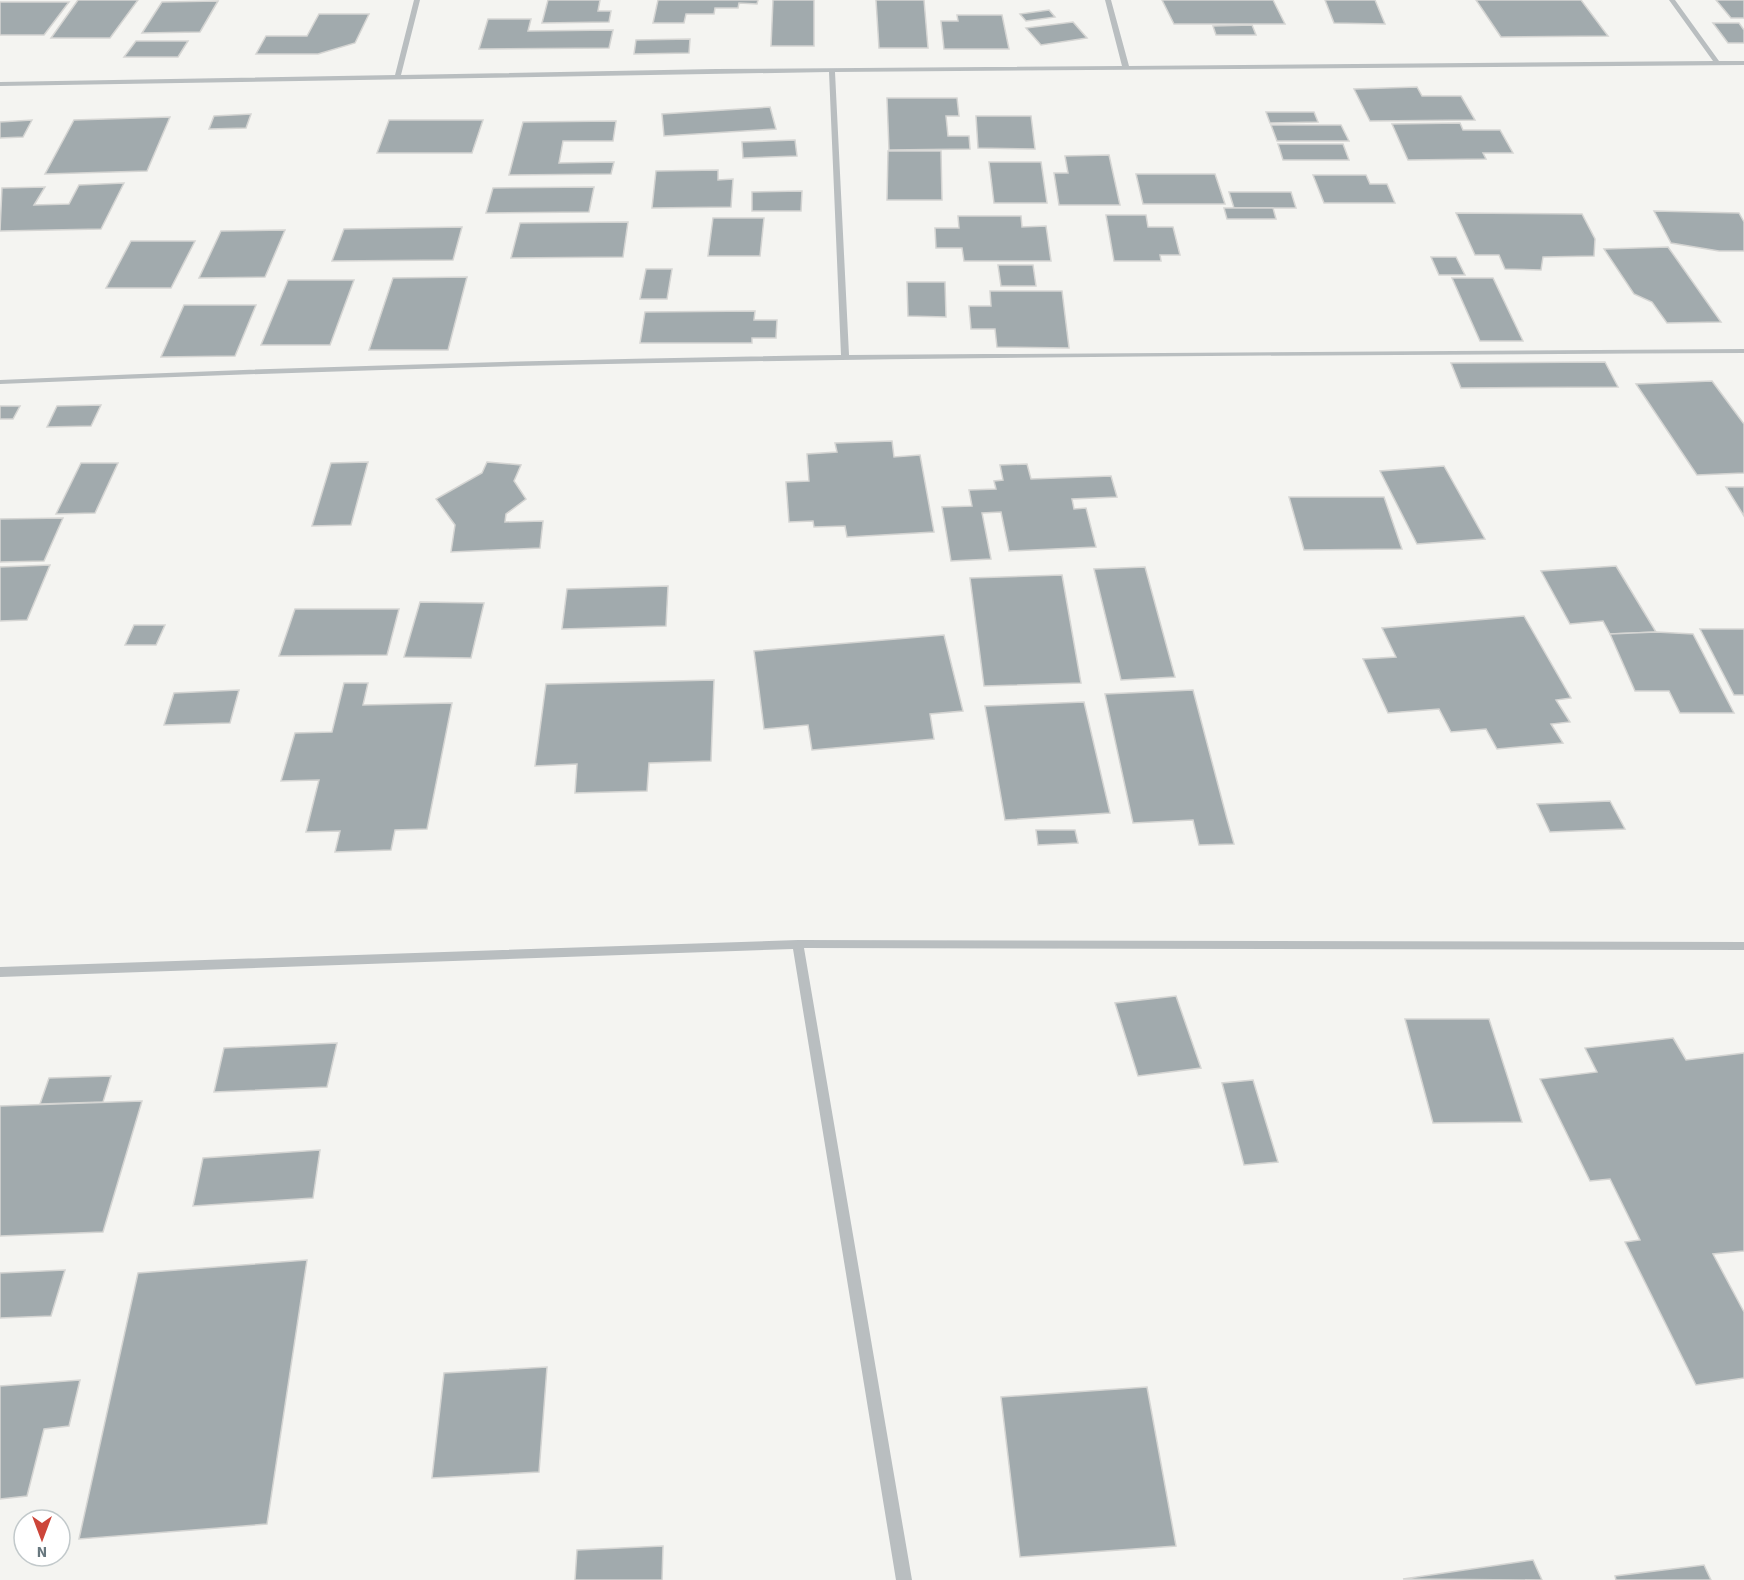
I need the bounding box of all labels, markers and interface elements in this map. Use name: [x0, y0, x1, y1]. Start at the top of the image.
north arrow: [12, 1508, 72, 1568]
text: N: [37, 1541, 47, 1563]

